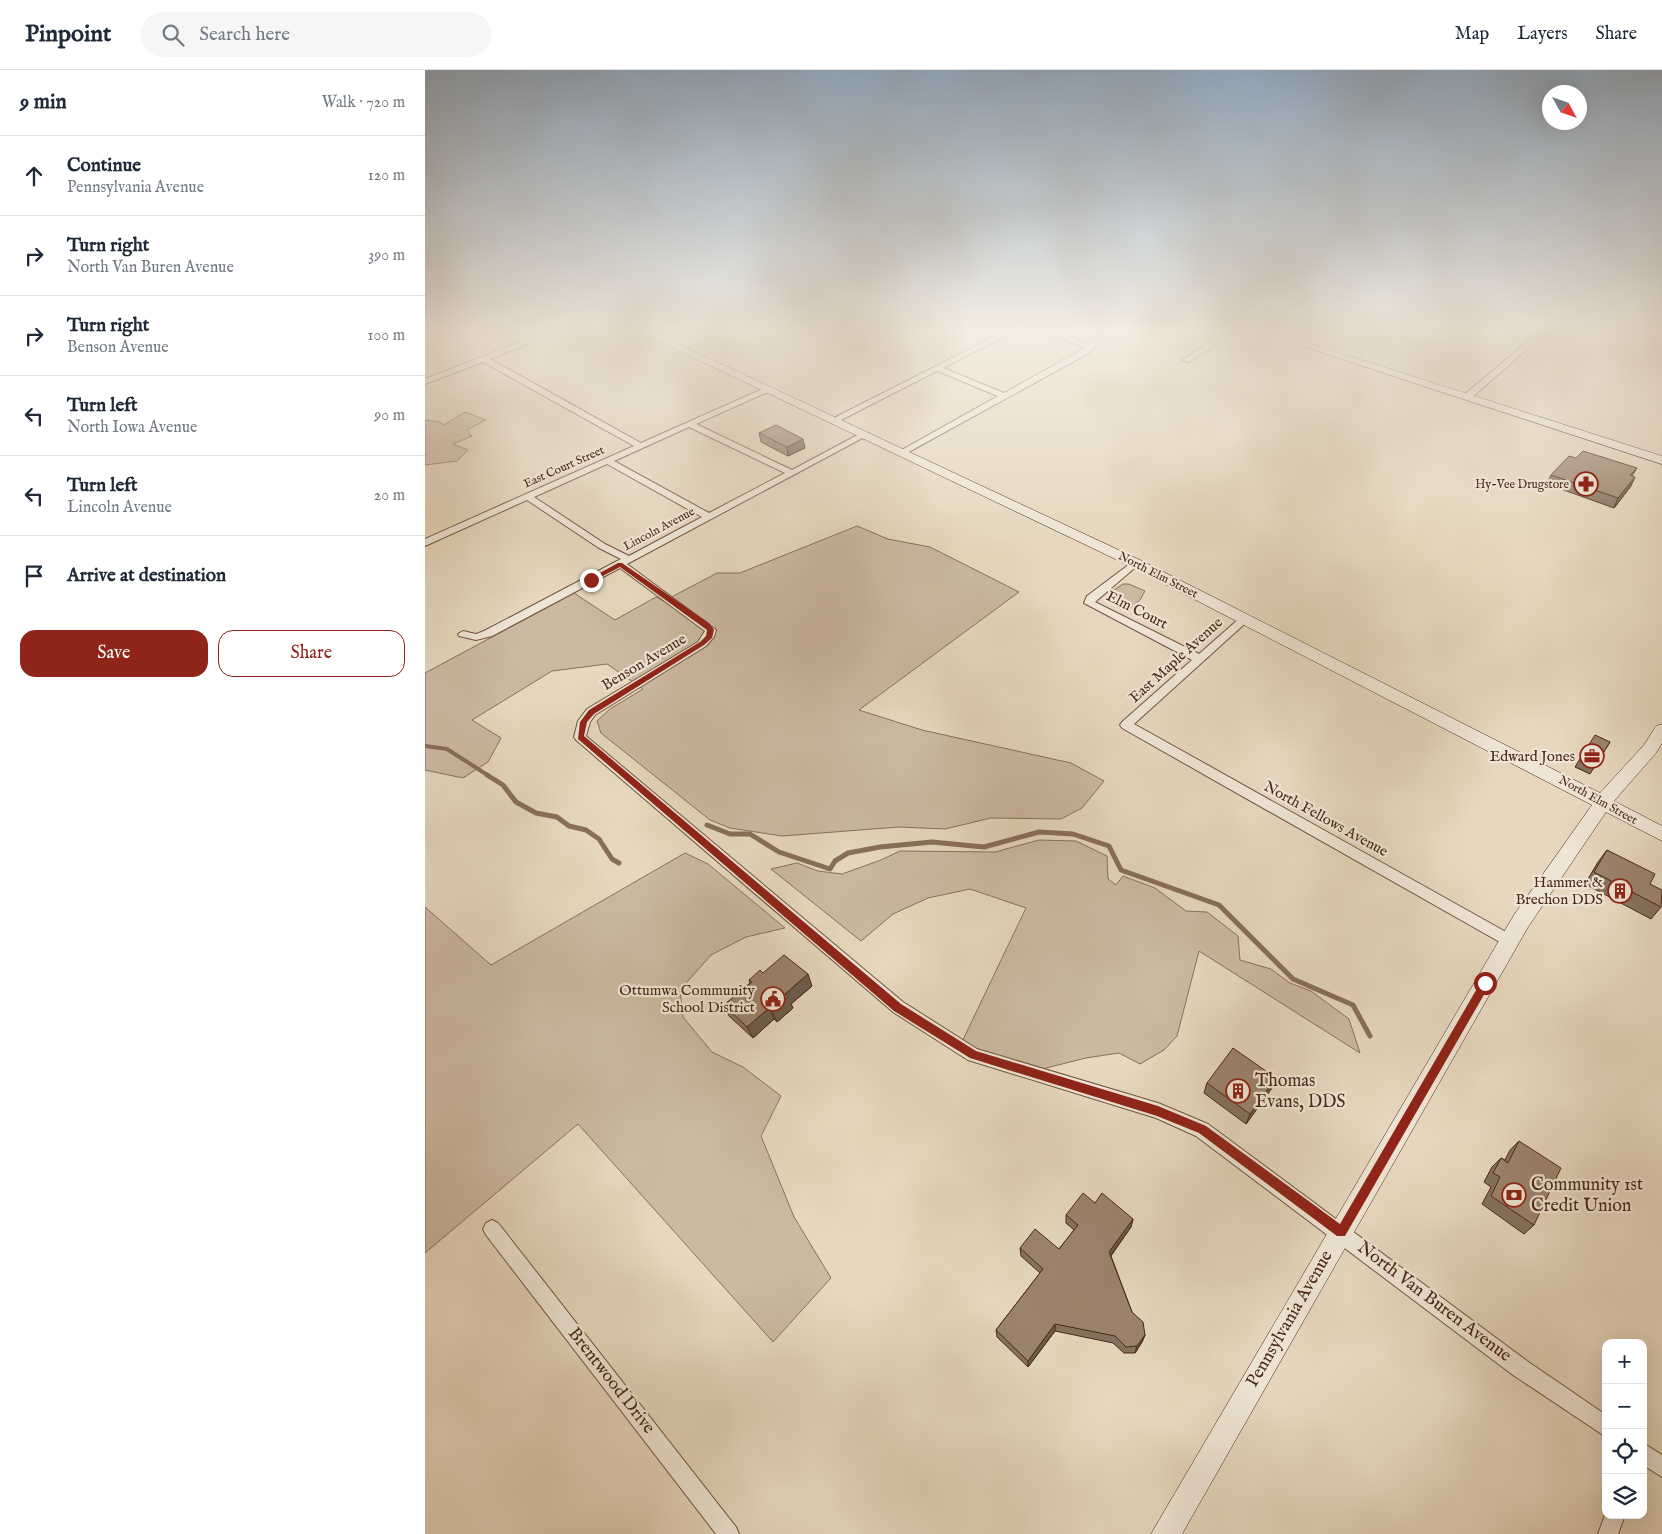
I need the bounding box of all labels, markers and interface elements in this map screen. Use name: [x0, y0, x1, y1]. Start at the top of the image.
search box: [141, 12, 491, 57]
text: Pinpoint: [25, 19, 111, 50]
icon: search: [159, 21, 187, 49]
text: Search here: [199, 23, 290, 47]
text: Map: [1455, 23, 1489, 46]
text: Layers: [1517, 23, 1568, 46]
text: Share: [1596, 23, 1637, 46]
north arrow: [1542, 85, 1587, 130]
text: 9 min: [20, 89, 67, 116]
text: Walk · 720 m: [322, 93, 405, 113]
text: Continue: [67, 154, 141, 178]
icon: ahead: [20, 162, 48, 190]
text: 120 m: [368, 166, 405, 186]
text: Pennsylvania Avenue: [67, 178, 204, 198]
text: Turn right: [67, 234, 149, 258]
icon: right: [20, 242, 48, 270]
text: 390 m: [368, 246, 405, 266]
text: North Van Buren Avenue: [67, 258, 234, 278]
text: Turn right: [67, 314, 149, 338]
icon: right: [20, 322, 48, 350]
text: 100 m: [368, 326, 405, 346]
text: Benson Avenue: [67, 338, 169, 358]
text: Turn left: [67, 394, 138, 418]
icon: left: [20, 402, 48, 430]
text: 90 m: [374, 406, 405, 426]
text: North Iowa Avenue: [67, 418, 197, 438]
street label: East Court Street: [521, 443, 607, 491]
pharmacy icon: Hy-Vee Drugstore: [1573, 471, 1599, 497]
text: Turn left: [67, 474, 138, 498]
place label: Hy-Vee Drugstore: [1475, 477, 1569, 492]
icon: left: [20, 482, 48, 510]
text: 20 m: [374, 486, 405, 506]
text: Lincoln Avenue: [67, 498, 172, 518]
street label: Lincoln Avenue: [621, 504, 698, 554]
street label: North Elm Street: [1116, 548, 1200, 602]
icon: arrive: [20, 562, 48, 590]
text: Arrive at destination: [67, 564, 226, 588]
route end: [580, 569, 603, 592]
street label: Elm Court: [1103, 586, 1171, 634]
street label: East Maple Avenue: [1125, 613, 1227, 707]
street label: Benson Avenue: [598, 629, 690, 695]
button: Save: [20, 630, 208, 677]
button: Share: [218, 630, 405, 677]
office icon: Edward Jones: [1579, 743, 1605, 769]
place label: Edward Jones: [1490, 747, 1575, 766]
street label: North Elm Street: [1556, 772, 1640, 828]
street label: North Fellows Avenue: [1261, 777, 1392, 861]
place label: Hammer & Brechon DDS: [1515, 873, 1603, 909]
building icon: Hammer & Brechon DDS: [1607, 878, 1633, 904]
route start: [1474, 972, 1497, 995]
place label: Ottumwa Community School District: [619, 981, 756, 1017]
public building icon: Ottumwa Community School District: [760, 986, 786, 1012]
place label: Thomas Evans, DDS: [1255, 1070, 1346, 1114]
building icon: Thomas Evans, DDS: [1225, 1078, 1251, 1104]
place label: Community 1st Credit Union: [1531, 1174, 1643, 1218]
bank icon: Community 1st Credit Union: [1501, 1182, 1527, 1208]
street label: North Van Buren Avenue: [1352, 1236, 1516, 1368]
street label: Pennsylvania Avenue: [1242, 1247, 1338, 1391]
street label: Brentwood Drive: [562, 1323, 660, 1439]
map controls: [1602, 1339, 1647, 1519]
button: +: [1602, 1339, 1647, 1384]
button: −: [1602, 1384, 1647, 1429]
button: locate: [1602, 1429, 1647, 1474]
button: layers: [1602, 1474, 1647, 1519]

